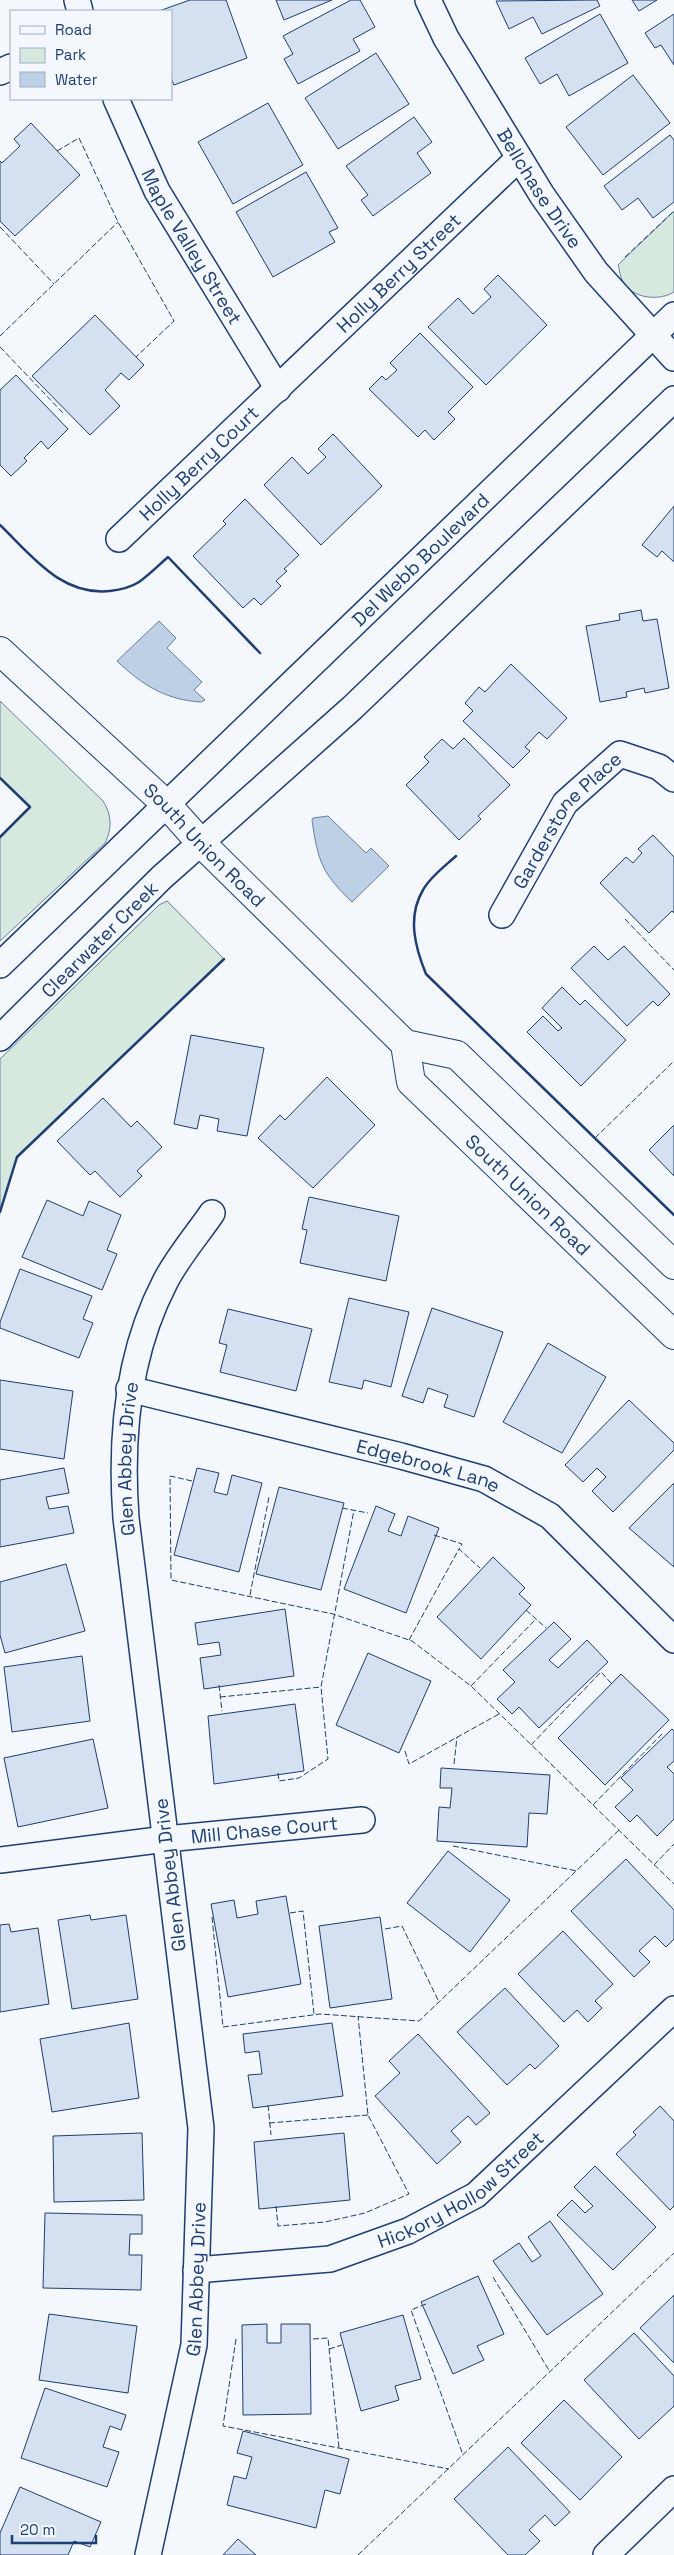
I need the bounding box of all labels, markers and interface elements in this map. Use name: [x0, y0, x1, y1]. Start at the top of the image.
legend: [10, 10, 172, 100]
text: Road: [55, 20, 92, 39]
text: Park: [55, 45, 86, 64]
text: Water: [55, 70, 98, 89]
street label: Bellchase Drive: [491, 123, 588, 253]
street label: Maple Valley Street: [136, 165, 248, 329]
street label: Holly Berry Street: [331, 208, 466, 338]
street label: Holly Berry Court: [133, 400, 264, 526]
street label: Del Webb Boulevard: [346, 488, 494, 632]
street label: Garderstone Place: [507, 746, 627, 893]
street label: South Union Road: [138, 777, 271, 912]
street label: Clearwater Creek: [35, 876, 163, 1003]
street label: South Union Road: [460, 1129, 596, 1261]
street label: Glen Abbey Drive: [112, 1380, 144, 1537]
street label: Edgebrook Lane: [354, 1433, 505, 1498]
street label: Glen Abbey Drive: [148, 1797, 192, 1953]
street label: Mill Chase Court: [190, 1810, 339, 1849]
street label: Hickory Hollow Street: [374, 2125, 549, 2254]
street label: Glen Abbey Drive: [179, 2201, 211, 2359]
scale bar: [12, 2512, 96, 2544]
text: 20 m: [20, 2520, 55, 2539]

